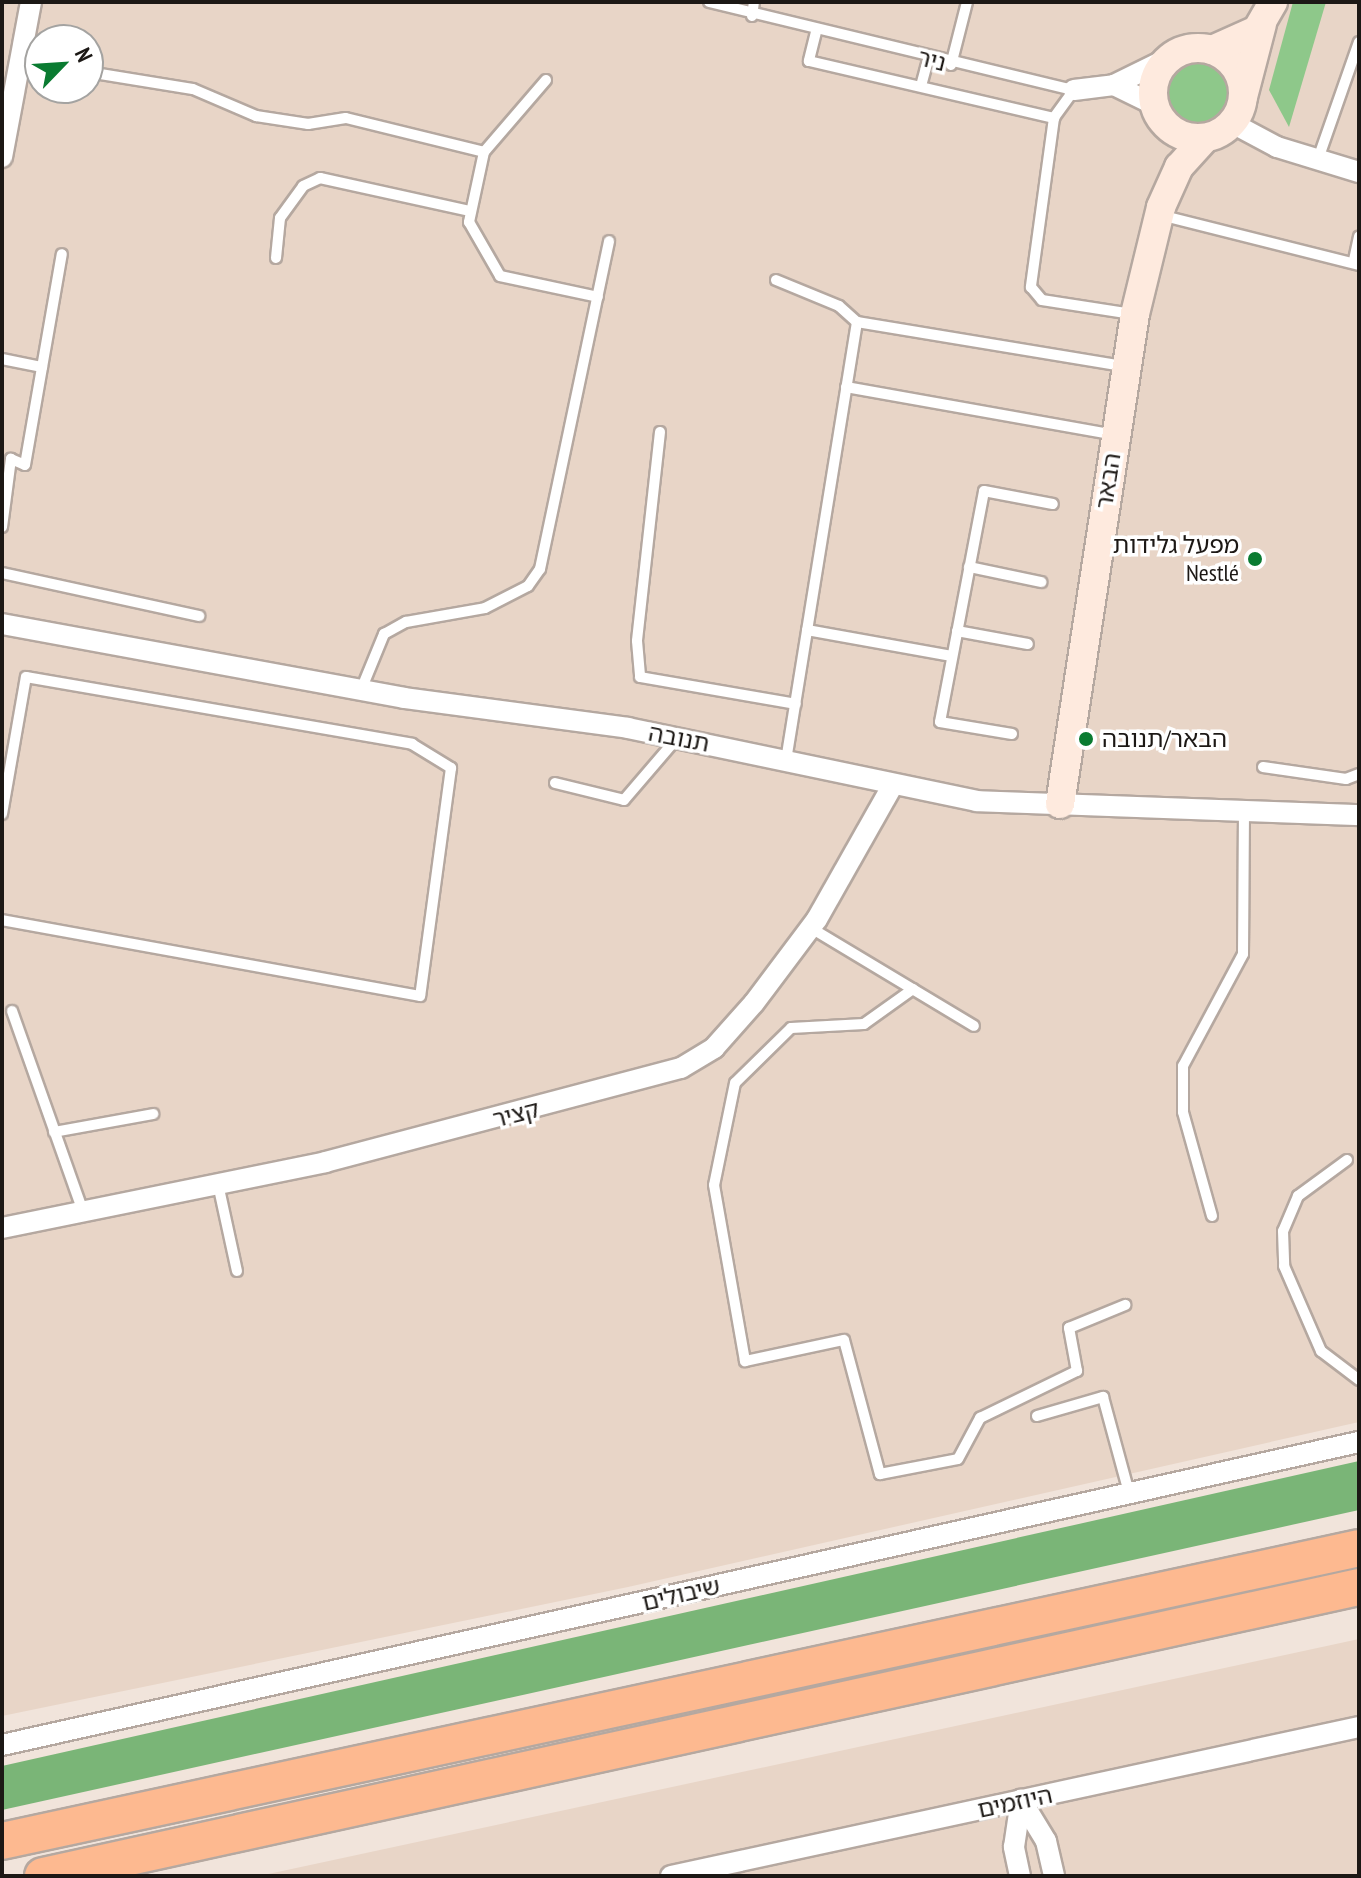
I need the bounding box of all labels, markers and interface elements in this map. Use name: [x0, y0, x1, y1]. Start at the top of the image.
north arrow: [24, 24, 104, 104]
text: N: [69, 43, 99, 66]
street label: ניר: [915, 43, 949, 77]
street label: הבאר: [1089, 451, 1127, 511]
place label: מפעל גלידות Nestlé: [1113, 531, 1239, 587]
marker: מפעל גלידות Nestlé: [1246, 550, 1264, 568]
street label: תנובה: [646, 718, 712, 758]
place label: הבאר/תנובה: [1102, 725, 1227, 753]
marker: הבאר/תנובה: [1077, 730, 1095, 748]
street label: קציר: [490, 1094, 542, 1134]
street label: שיבולים: [639, 1571, 723, 1617]
street label: היוזמים: [975, 1780, 1055, 1824]

